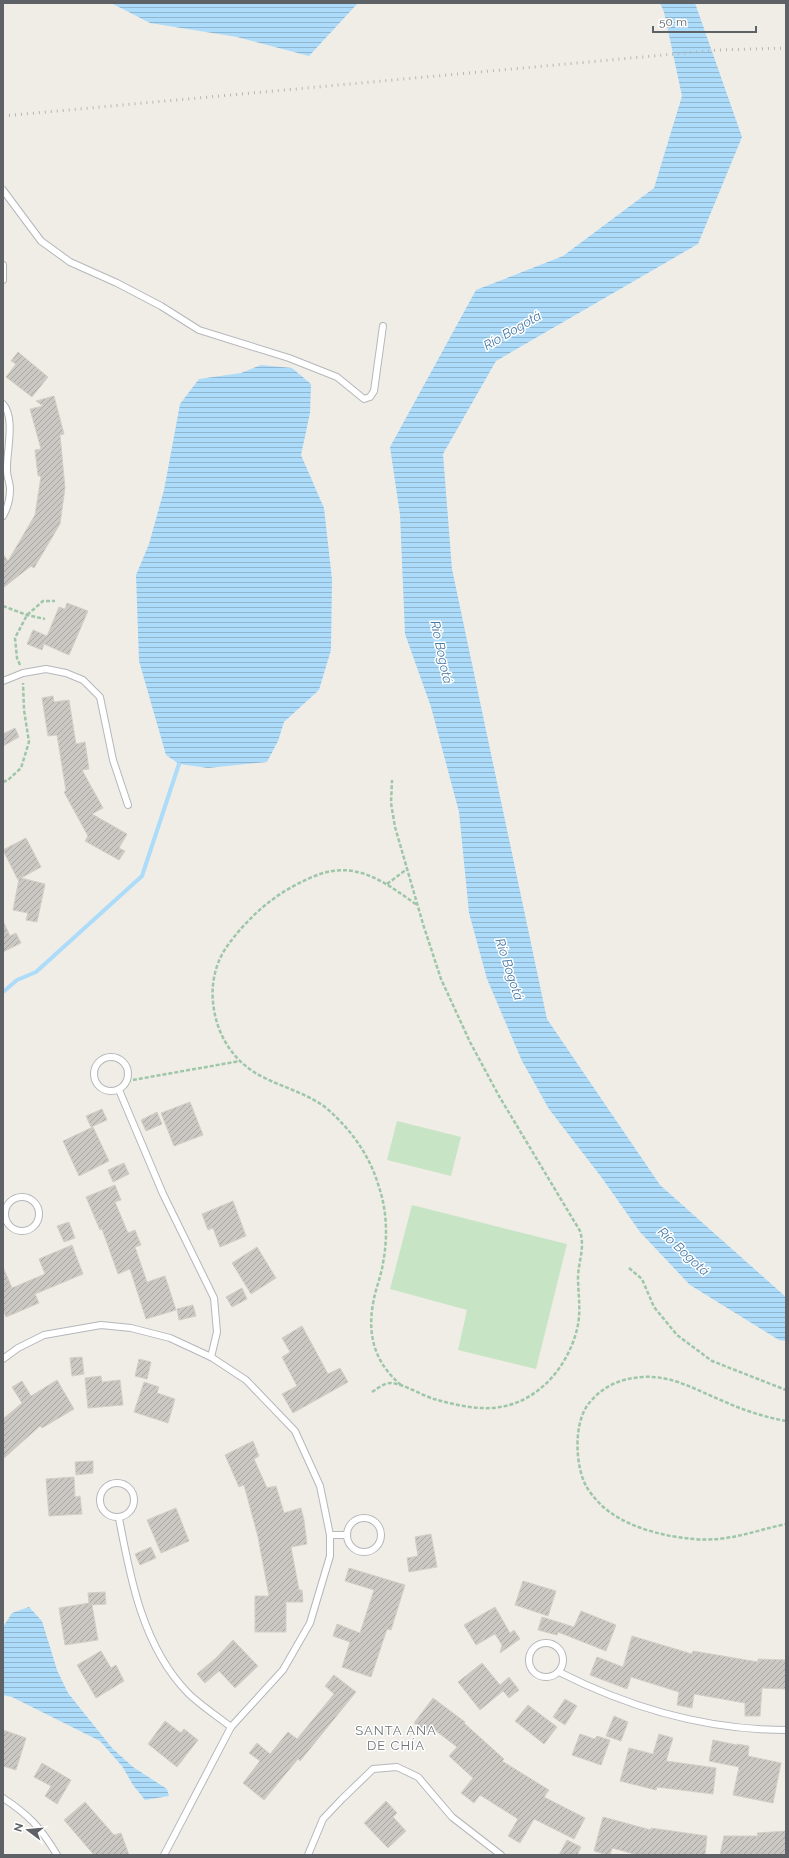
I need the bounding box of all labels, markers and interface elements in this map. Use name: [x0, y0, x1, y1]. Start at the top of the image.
scale bar: [653, 8, 756, 34]
text: 50 m: [659, 15, 687, 29]
water label: Río Bogotá: [481, 308, 544, 353]
water label: Río Bogotá: [428, 619, 456, 685]
water label: Río Bogotá: [492, 936, 527, 1002]
water label: Río Bogotá: [655, 1224, 712, 1279]
district label: SANTA ANA DE CHÍA: [355, 1723, 437, 1753]
north arrow: [8, 1810, 48, 1850]
text: N: [11, 1822, 26, 1833]

